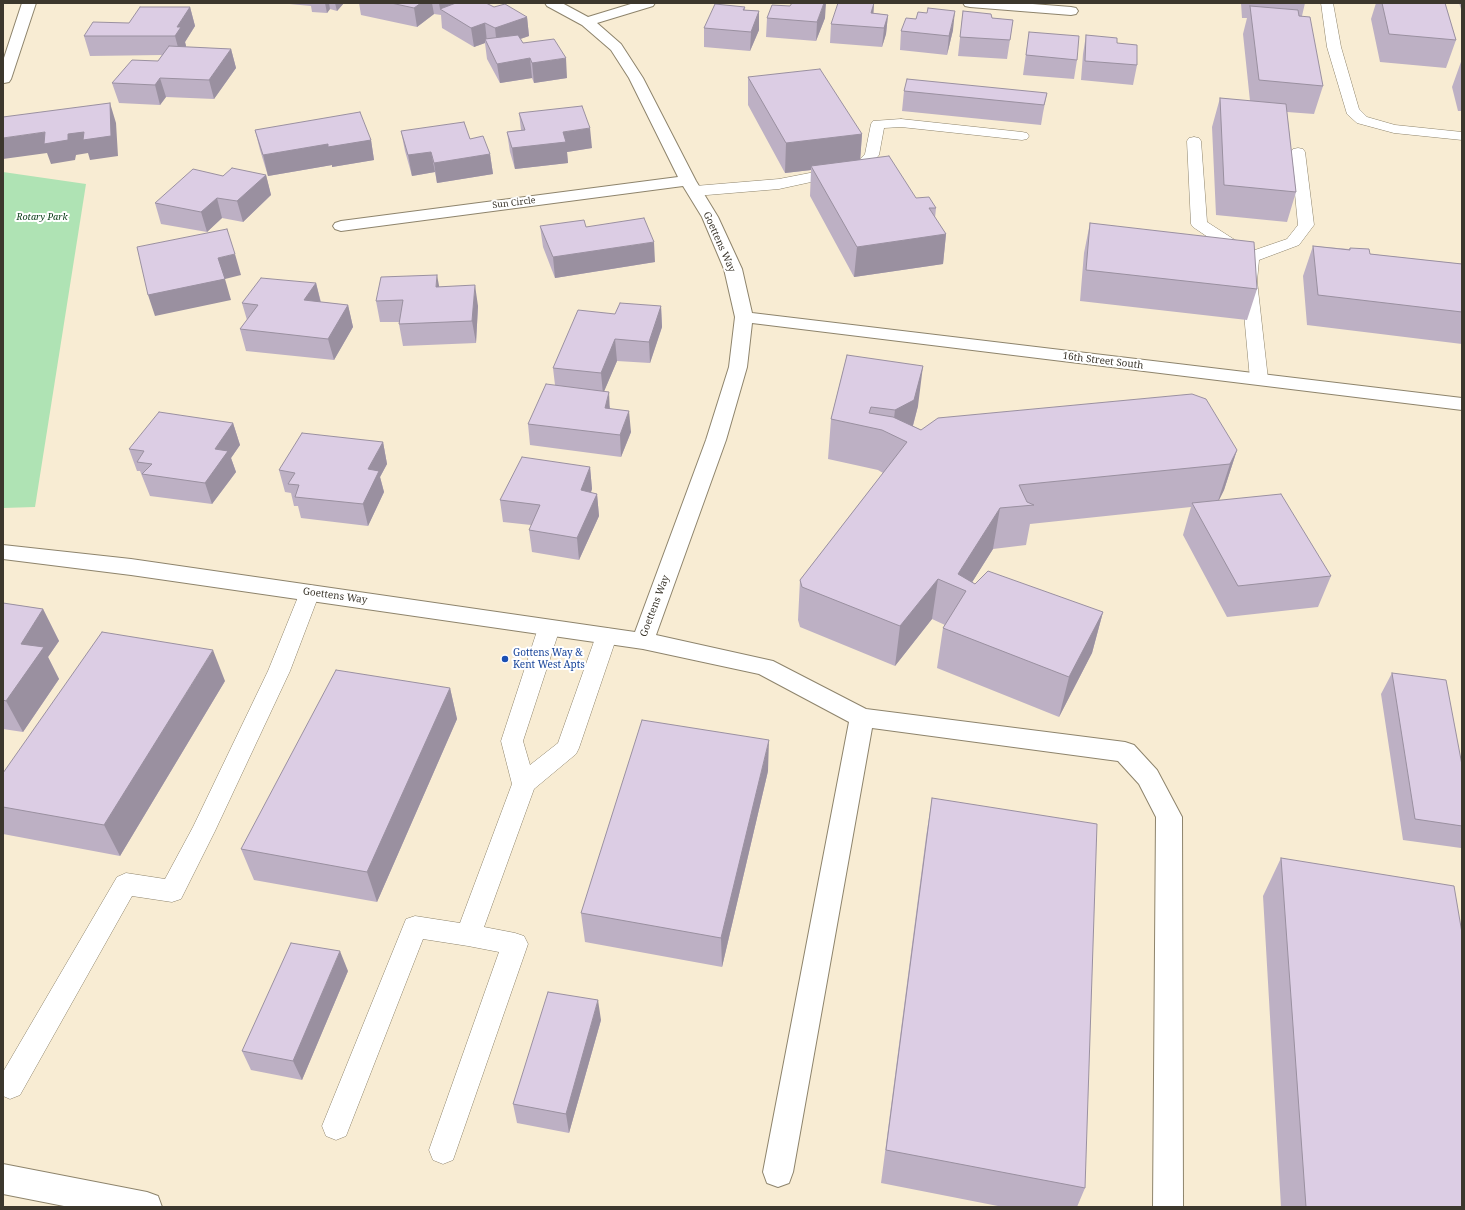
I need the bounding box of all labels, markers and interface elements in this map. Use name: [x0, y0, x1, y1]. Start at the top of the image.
street label: Sun Circle: [492, 195, 536, 211]
street label: Goettens Way: [700, 210, 738, 274]
park label: Rotary Park: [16, 212, 68, 222]
street label: 16th Street South: [1062, 350, 1144, 372]
street label: Goettens Way: [638, 573, 672, 639]
street label: Goettens Way: [302, 586, 368, 606]
place label: Gottens Way & Kent West Apts: [513, 647, 585, 670]
marker: Gottens Way & Kent West Apts: [500, 654, 510, 664]

